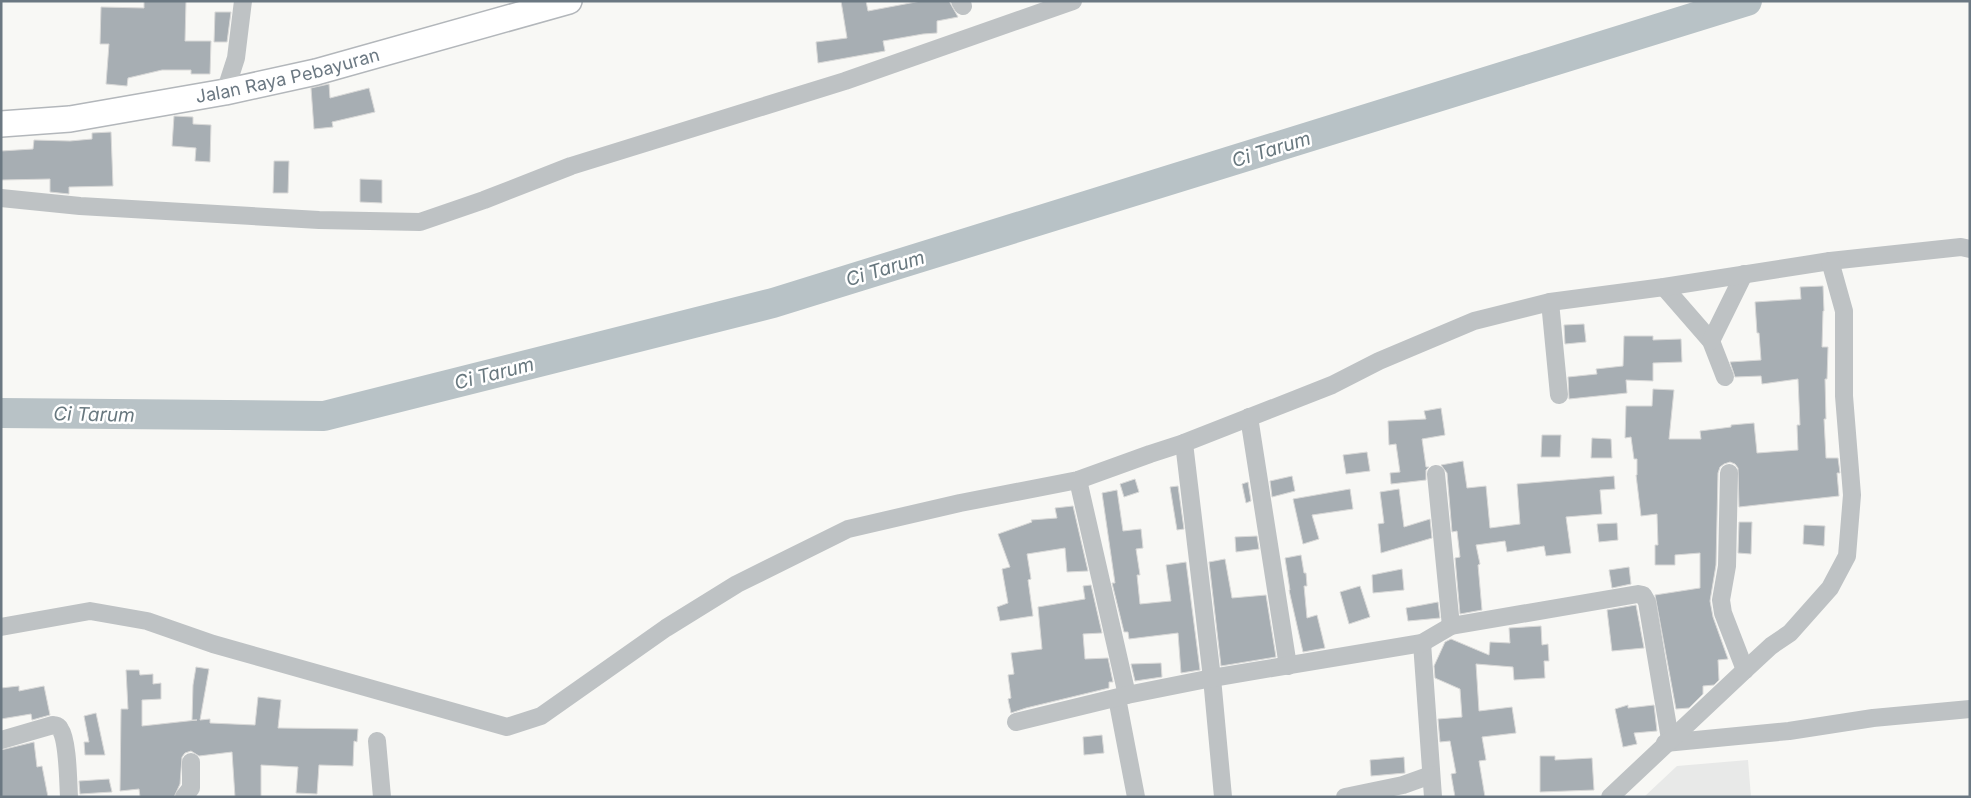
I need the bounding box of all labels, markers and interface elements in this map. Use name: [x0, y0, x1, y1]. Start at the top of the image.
street label: Jalan Raya Pebayuran: [194, 44, 382, 107]
water label: Ci Tarum: [1229, 127, 1313, 172]
water label: Ci Tarum: [843, 246, 927, 291]
water label: Ci Tarum: [452, 352, 536, 394]
water label: Ci Tarum: [53, 402, 135, 427]

